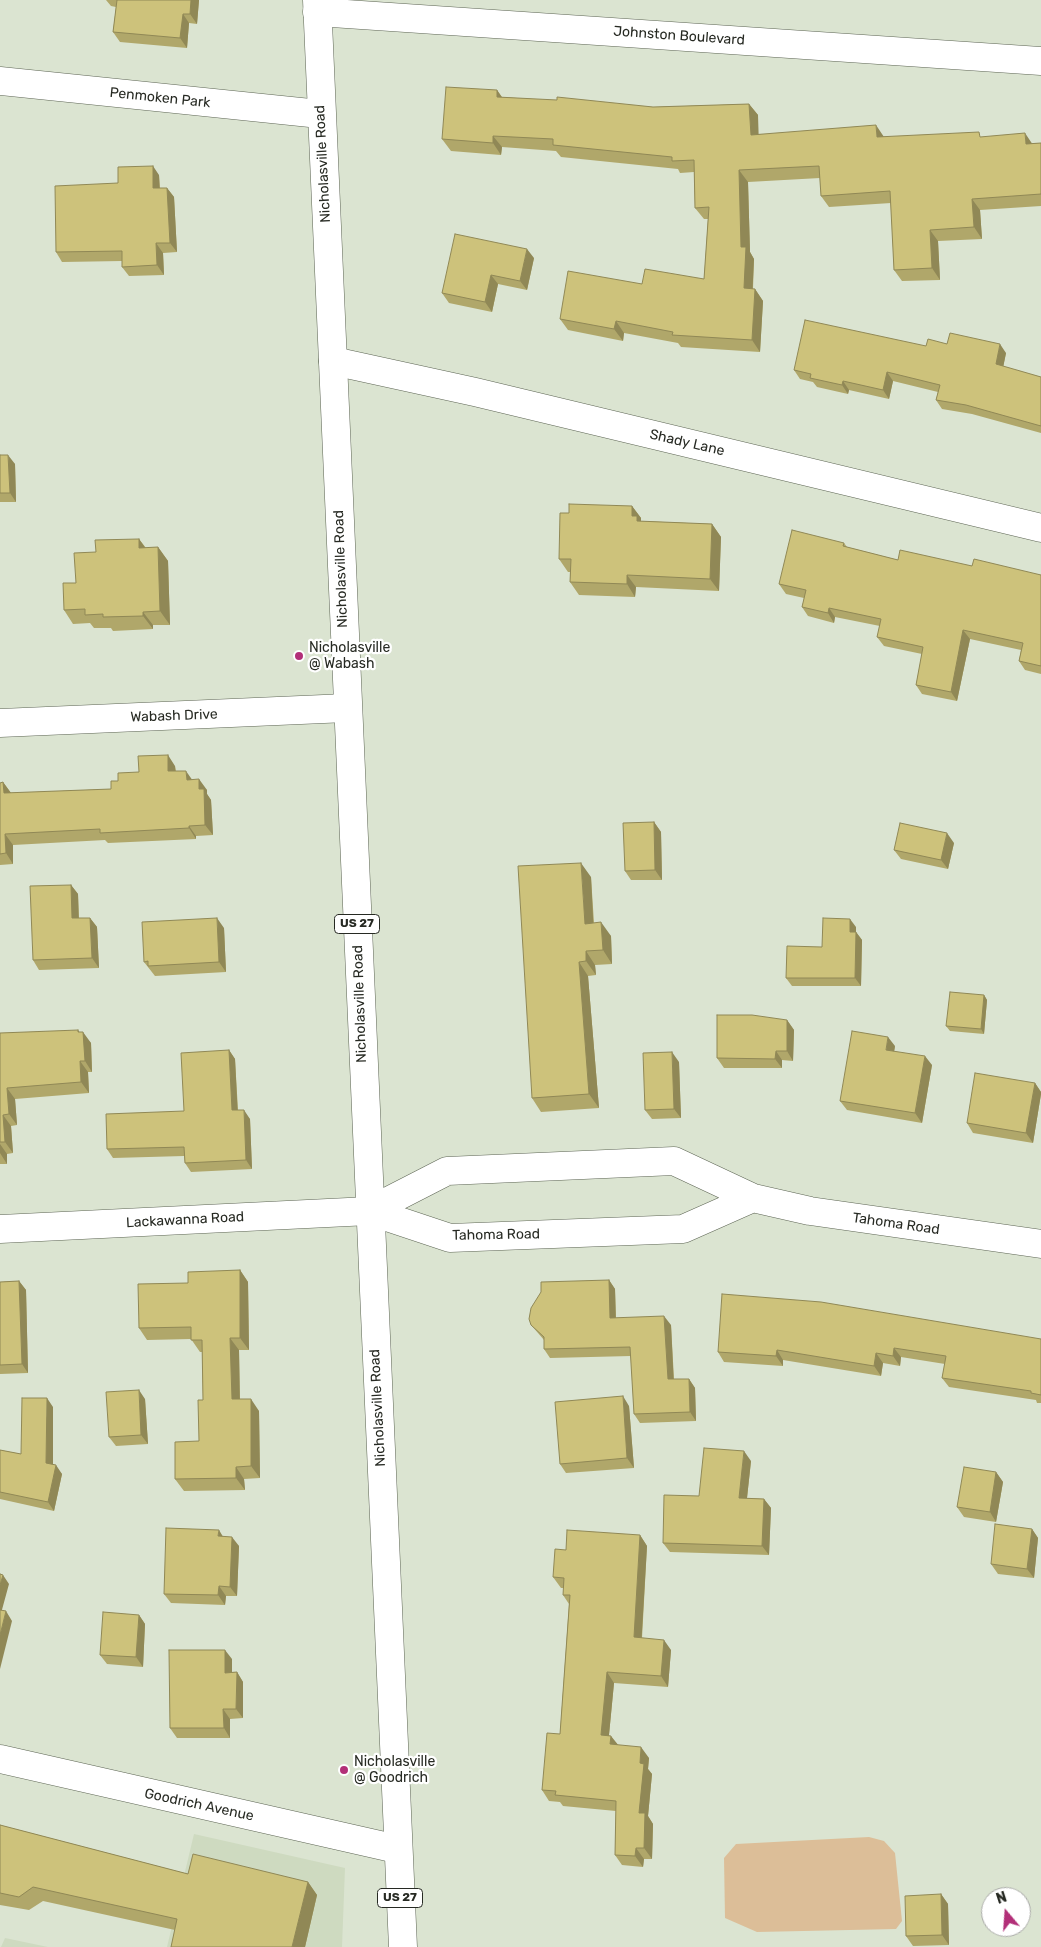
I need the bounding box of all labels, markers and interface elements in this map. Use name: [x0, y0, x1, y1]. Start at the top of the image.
street label: Johnston Boulevard: [613, 23, 745, 49]
street label: Penmoken Park: [109, 84, 211, 112]
street label: Nicholasville Road: [312, 105, 334, 223]
street label: Shady Lane: [648, 426, 726, 460]
street label: Nicholasville Road: [331, 510, 351, 628]
place label: Nicholasville @ Wabash: [309, 640, 390, 672]
marker: Nicholasville @ Wabash: [293, 650, 305, 662]
street label: Wabash Drive: [130, 706, 218, 726]
road number: US 27: [334, 914, 380, 934]
street label: Nicholasville Road: [350, 945, 370, 1063]
street label: Lackawanna Road: [126, 1209, 244, 1231]
street label: Tahoma Road: [851, 1210, 941, 1238]
street label: Tahoma Road: [452, 1226, 540, 1244]
street label: Nicholasville Road: [367, 1349, 389, 1467]
place label: Nicholasville @ Goodrich: [354, 1754, 435, 1786]
marker: Nicholasville @ Goodrich: [338, 1764, 350, 1776]
street label: Goodrich Avenue: [143, 1785, 255, 1825]
north arrow: [981, 1887, 1031, 1937]
road number: US 27: [378, 1889, 422, 1908]
text: N: [994, 1889, 1009, 1908]

